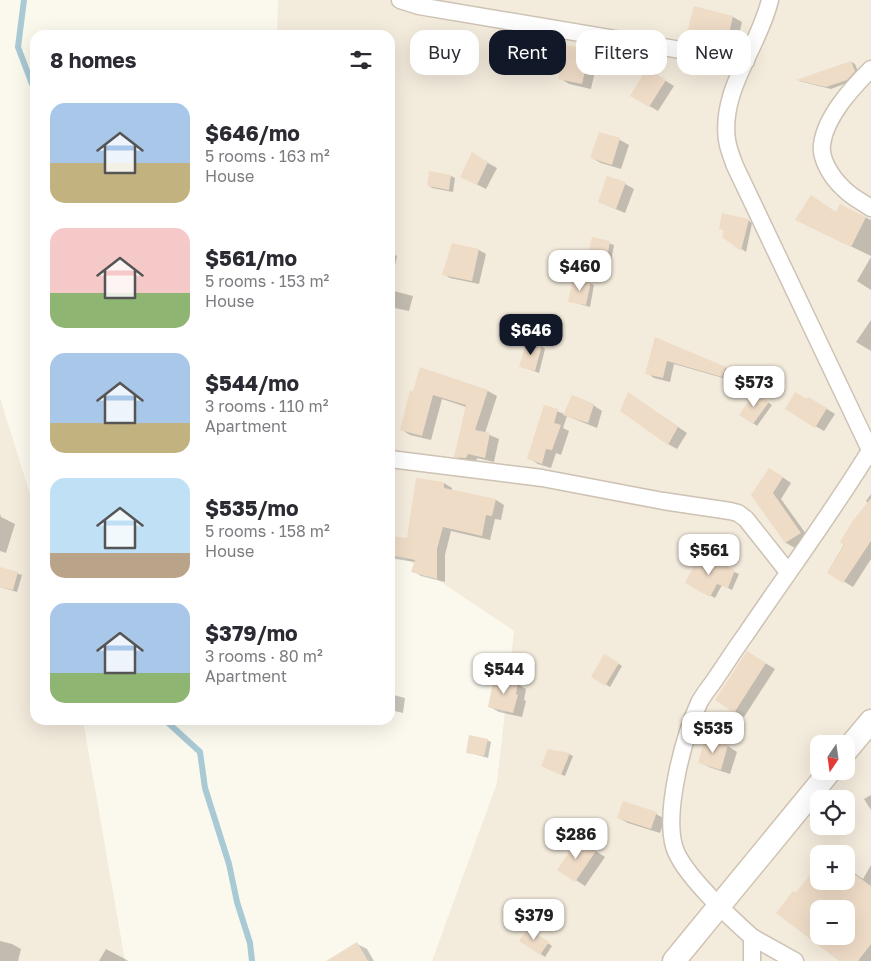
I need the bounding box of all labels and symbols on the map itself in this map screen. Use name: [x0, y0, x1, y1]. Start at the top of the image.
pin: $460: [550, 250, 610, 292]
pin: $646: [501, 314, 561, 356]
pin: $573: [724, 366, 784, 408]
pin: $561: [679, 534, 739, 576]
pin: $544: [474, 652, 534, 695]
pin: $535: [683, 712, 743, 754]
north arrow: [810, 735, 855, 780]
pin: $286: [546, 818, 606, 860]
pin: $379: [504, 898, 564, 941]

